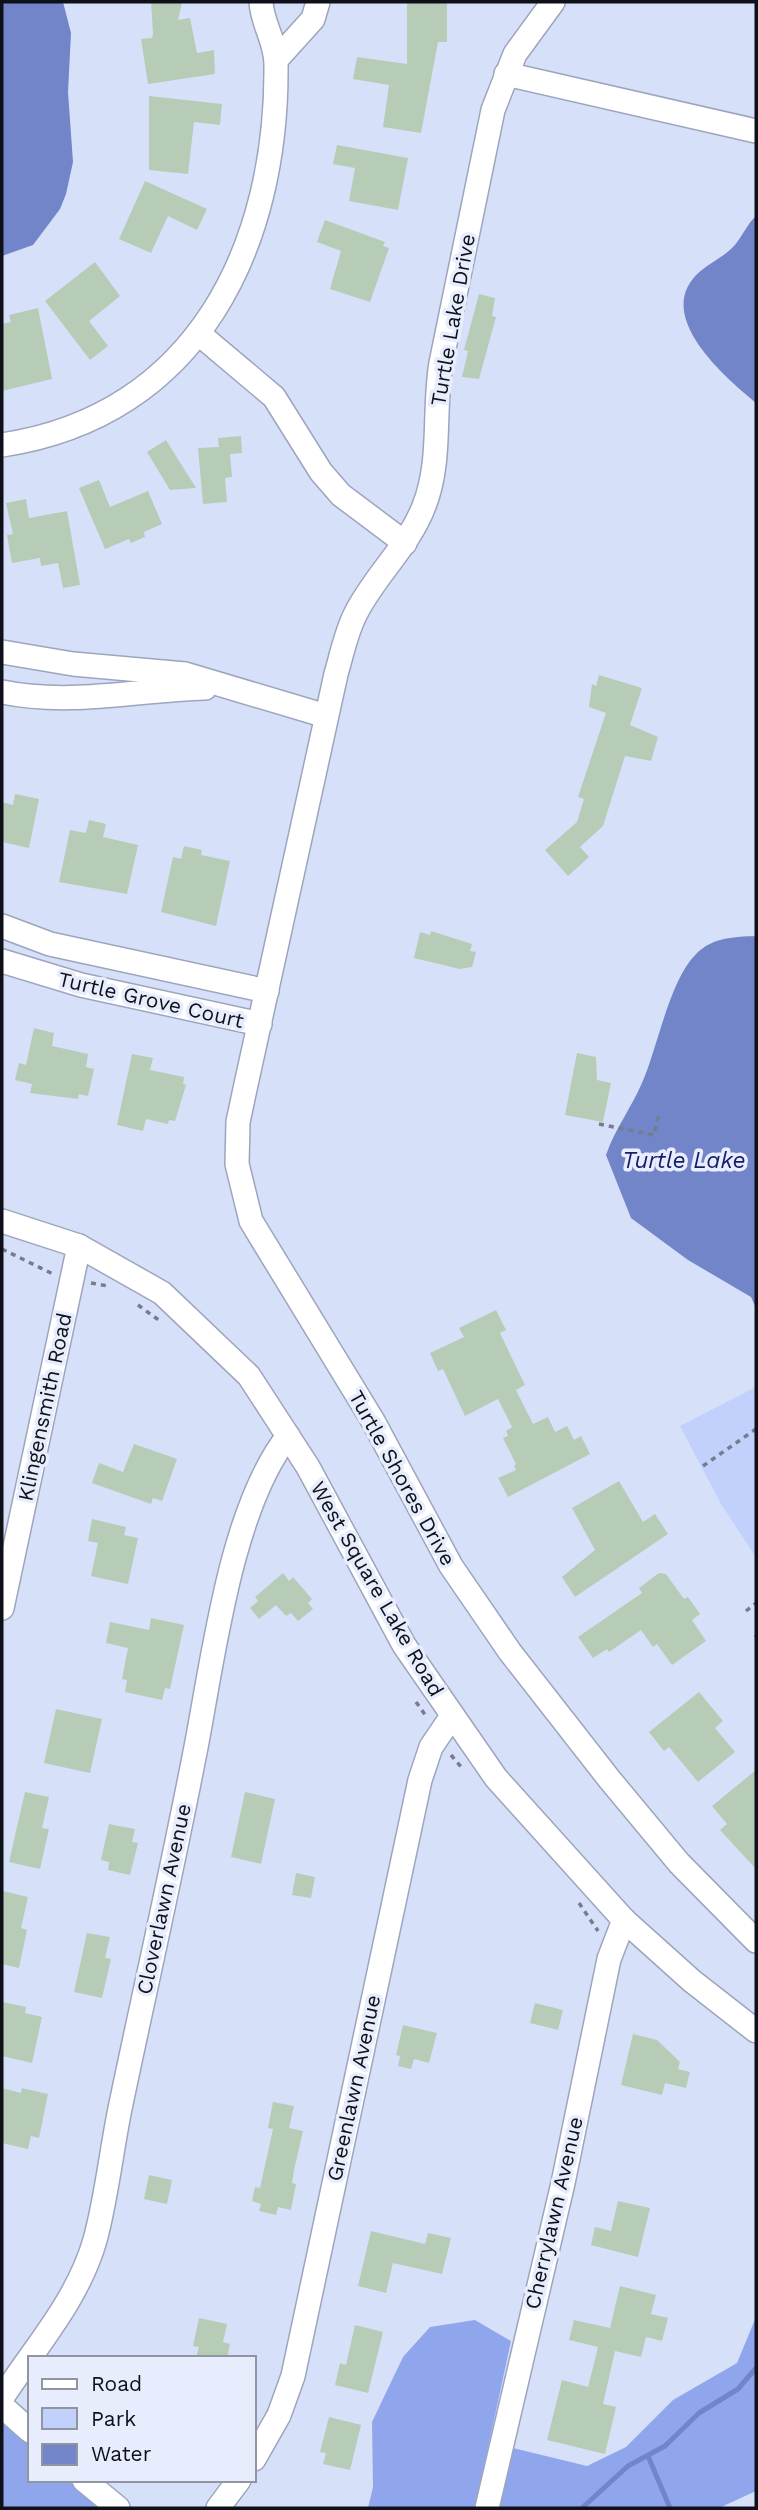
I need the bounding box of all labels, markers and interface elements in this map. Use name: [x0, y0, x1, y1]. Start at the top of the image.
street label: Turtle Lake Drive: [425, 232, 480, 408]
street label: Turtle Grove Court: [56, 966, 247, 1033]
water label: Turtle Lake: [622, 1147, 746, 1174]
street label: Klingensmith Road: [12, 1310, 77, 1503]
street label: Turtle Shores Drive: [344, 1386, 461, 1570]
street label: West Square Lake Road: [306, 1477, 449, 1701]
street label: Cloverlawn Avenue: [131, 1801, 196, 1997]
street label: Greenlawn Avenue: [322, 1992, 385, 2183]
street label: Cherrylawn Avenue: [519, 2114, 588, 2312]
legend: [28, 2356, 256, 2482]
text: Road: [91, 2371, 142, 2396]
text: Park: [91, 2406, 136, 2431]
text: Water: [91, 2441, 152, 2466]

